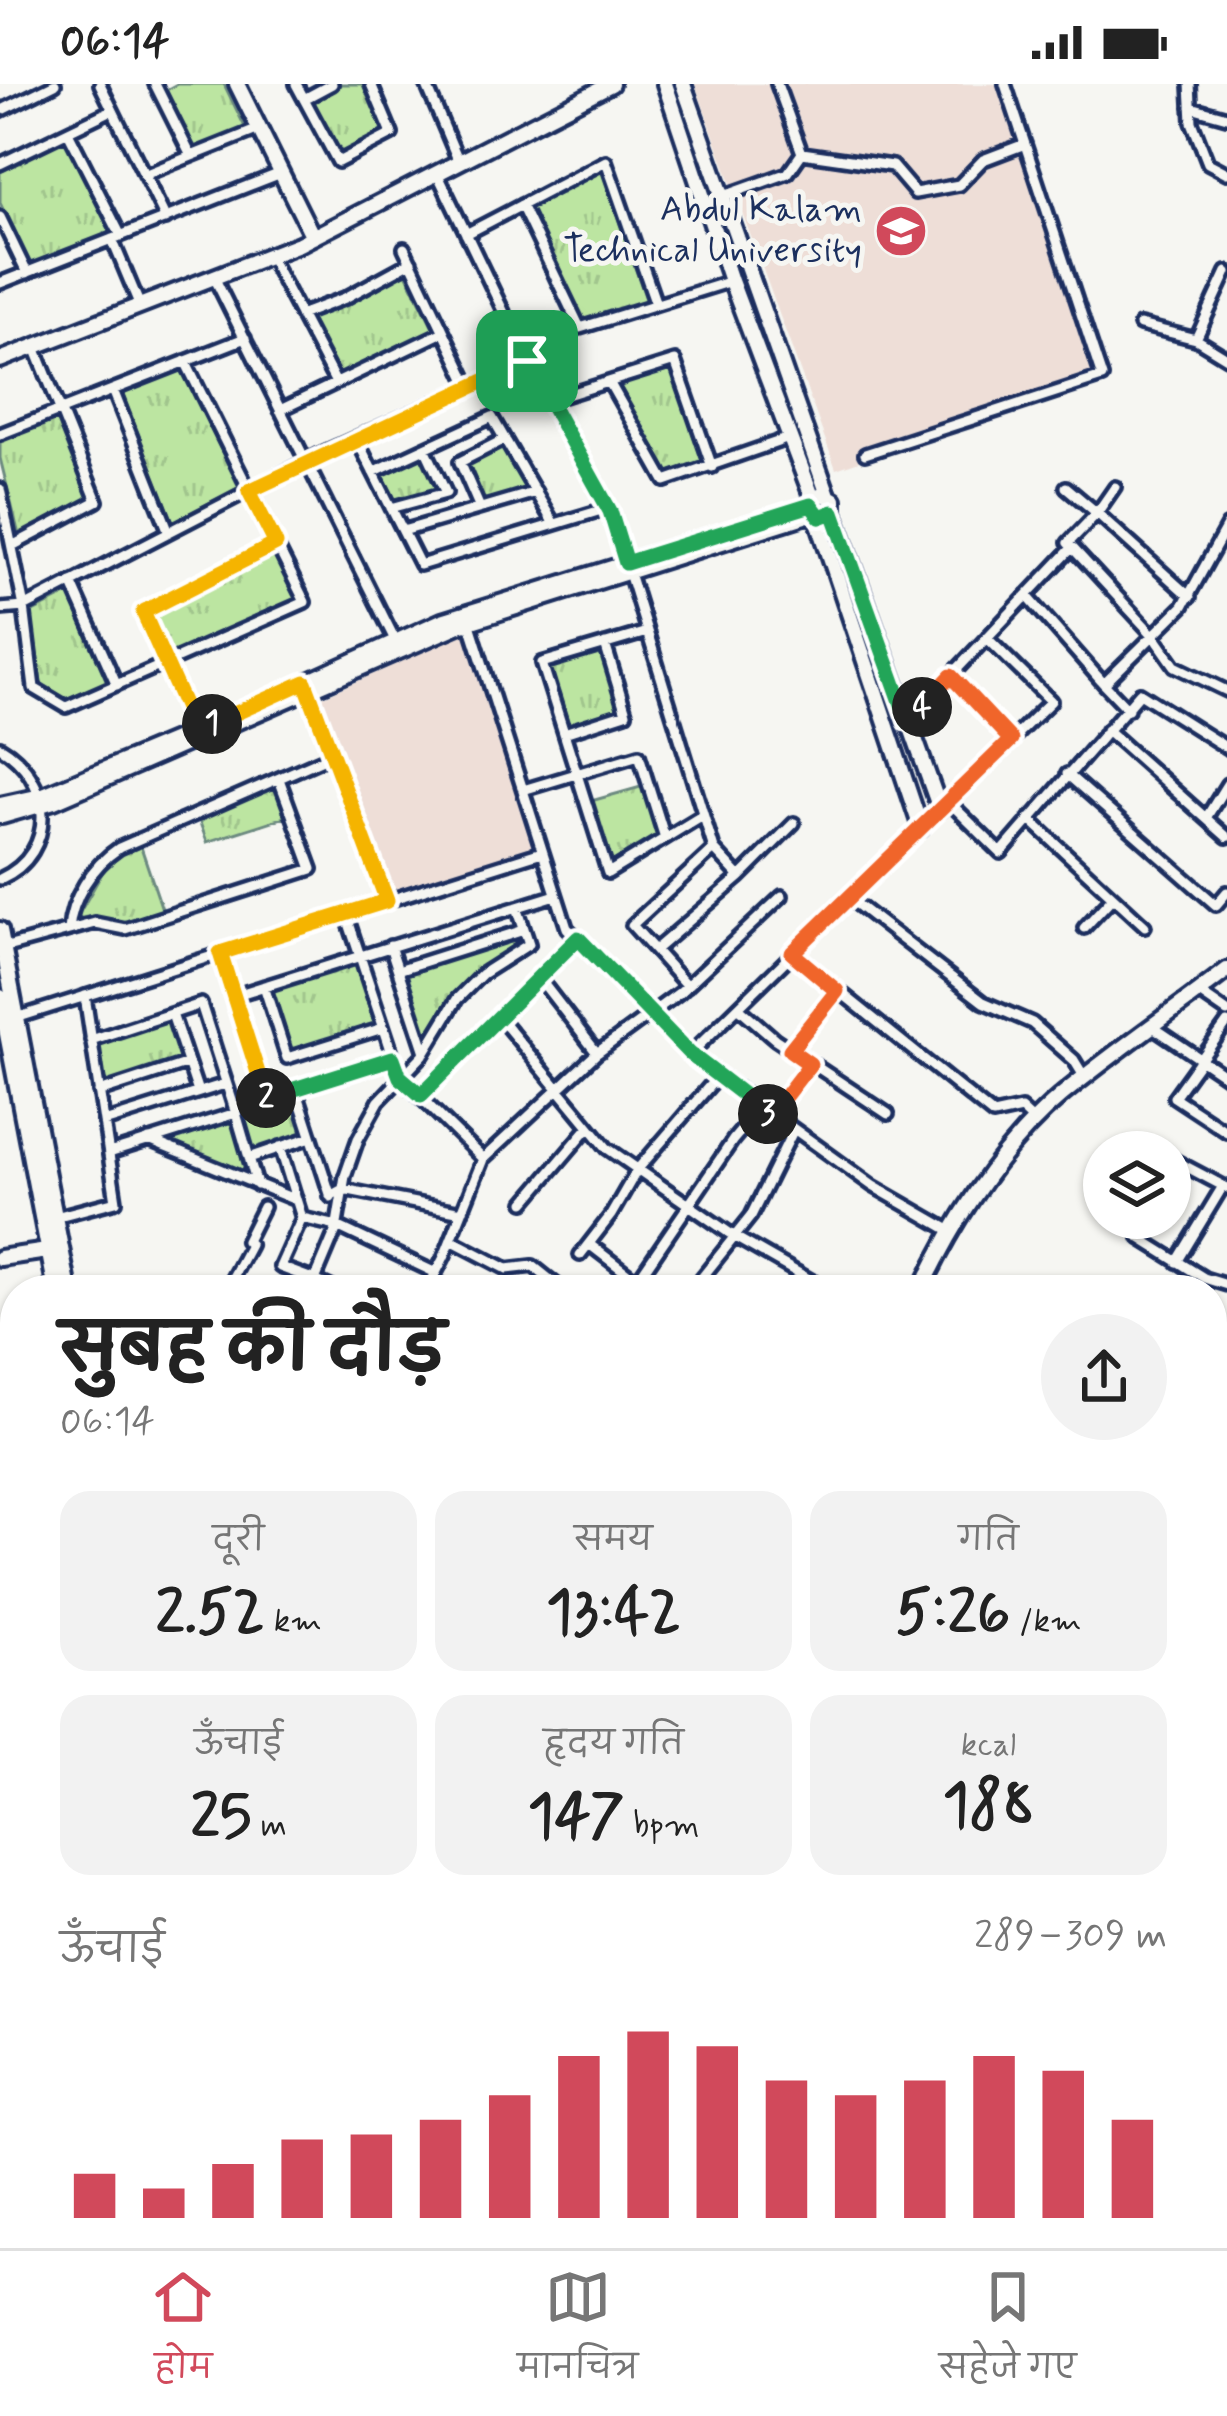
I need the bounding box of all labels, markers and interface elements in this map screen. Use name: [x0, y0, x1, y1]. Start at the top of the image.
text: 06:14: [60, 13, 170, 72]
place label: Abdul Kalam Technical University: [563, 187, 862, 275]
school or university icon: Abdul Kalam Technical University: [873, 203, 929, 259]
pin: [476, 310, 578, 412]
icon: arrive: [494, 328, 560, 394]
pin: 4: [892, 677, 952, 737]
text: 4: [912, 685, 932, 729]
pin: 1: [182, 694, 242, 754]
text: 1: [205, 702, 219, 746]
pin: 2: [236, 1068, 296, 1128]
text: 2: [258, 1076, 274, 1120]
pin: 3: [738, 1084, 798, 1144]
text: 3: [761, 1092, 775, 1136]
map controls: [1083, 1131, 1191, 1239]
button: layers: [1083, 1131, 1191, 1239]
text: सुबह की दौड़: [60, 1309, 445, 1395]
button: share: [1041, 1314, 1167, 1440]
text: 06:14: [60, 1397, 155, 1448]
text: दूरी: [213, 1519, 264, 1563]
text: समय: [574, 1519, 653, 1563]
text: गति: [958, 1519, 1019, 1563]
text: 2.52: [155, 1575, 265, 1654]
text: 13:42: [546, 1575, 681, 1654]
text: 5:26: [895, 1575, 1010, 1654]
text: km: [265, 1600, 322, 1644]
text: /km: [1010, 1600, 1082, 1644]
text: ऊँचाई: [194, 1723, 283, 1767]
text: हृदय गति: [543, 1723, 684, 1767]
text: kcal: [961, 1724, 1016, 1768]
text: 188: [942, 1768, 1035, 1847]
text: 25: [190, 1779, 252, 1858]
text: 147: [527, 1779, 624, 1858]
text: m: [252, 1804, 287, 1848]
text: bpm: [624, 1804, 700, 1848]
text: 289–309 m: [974, 1911, 1167, 1962]
text: ऊँचाई: [60, 1925, 165, 1976]
tab: होम: [150, 2264, 216, 2403]
tab: मानचित्र: [517, 2264, 638, 2403]
tab: सहेजे गए: [939, 2264, 1077, 2403]

